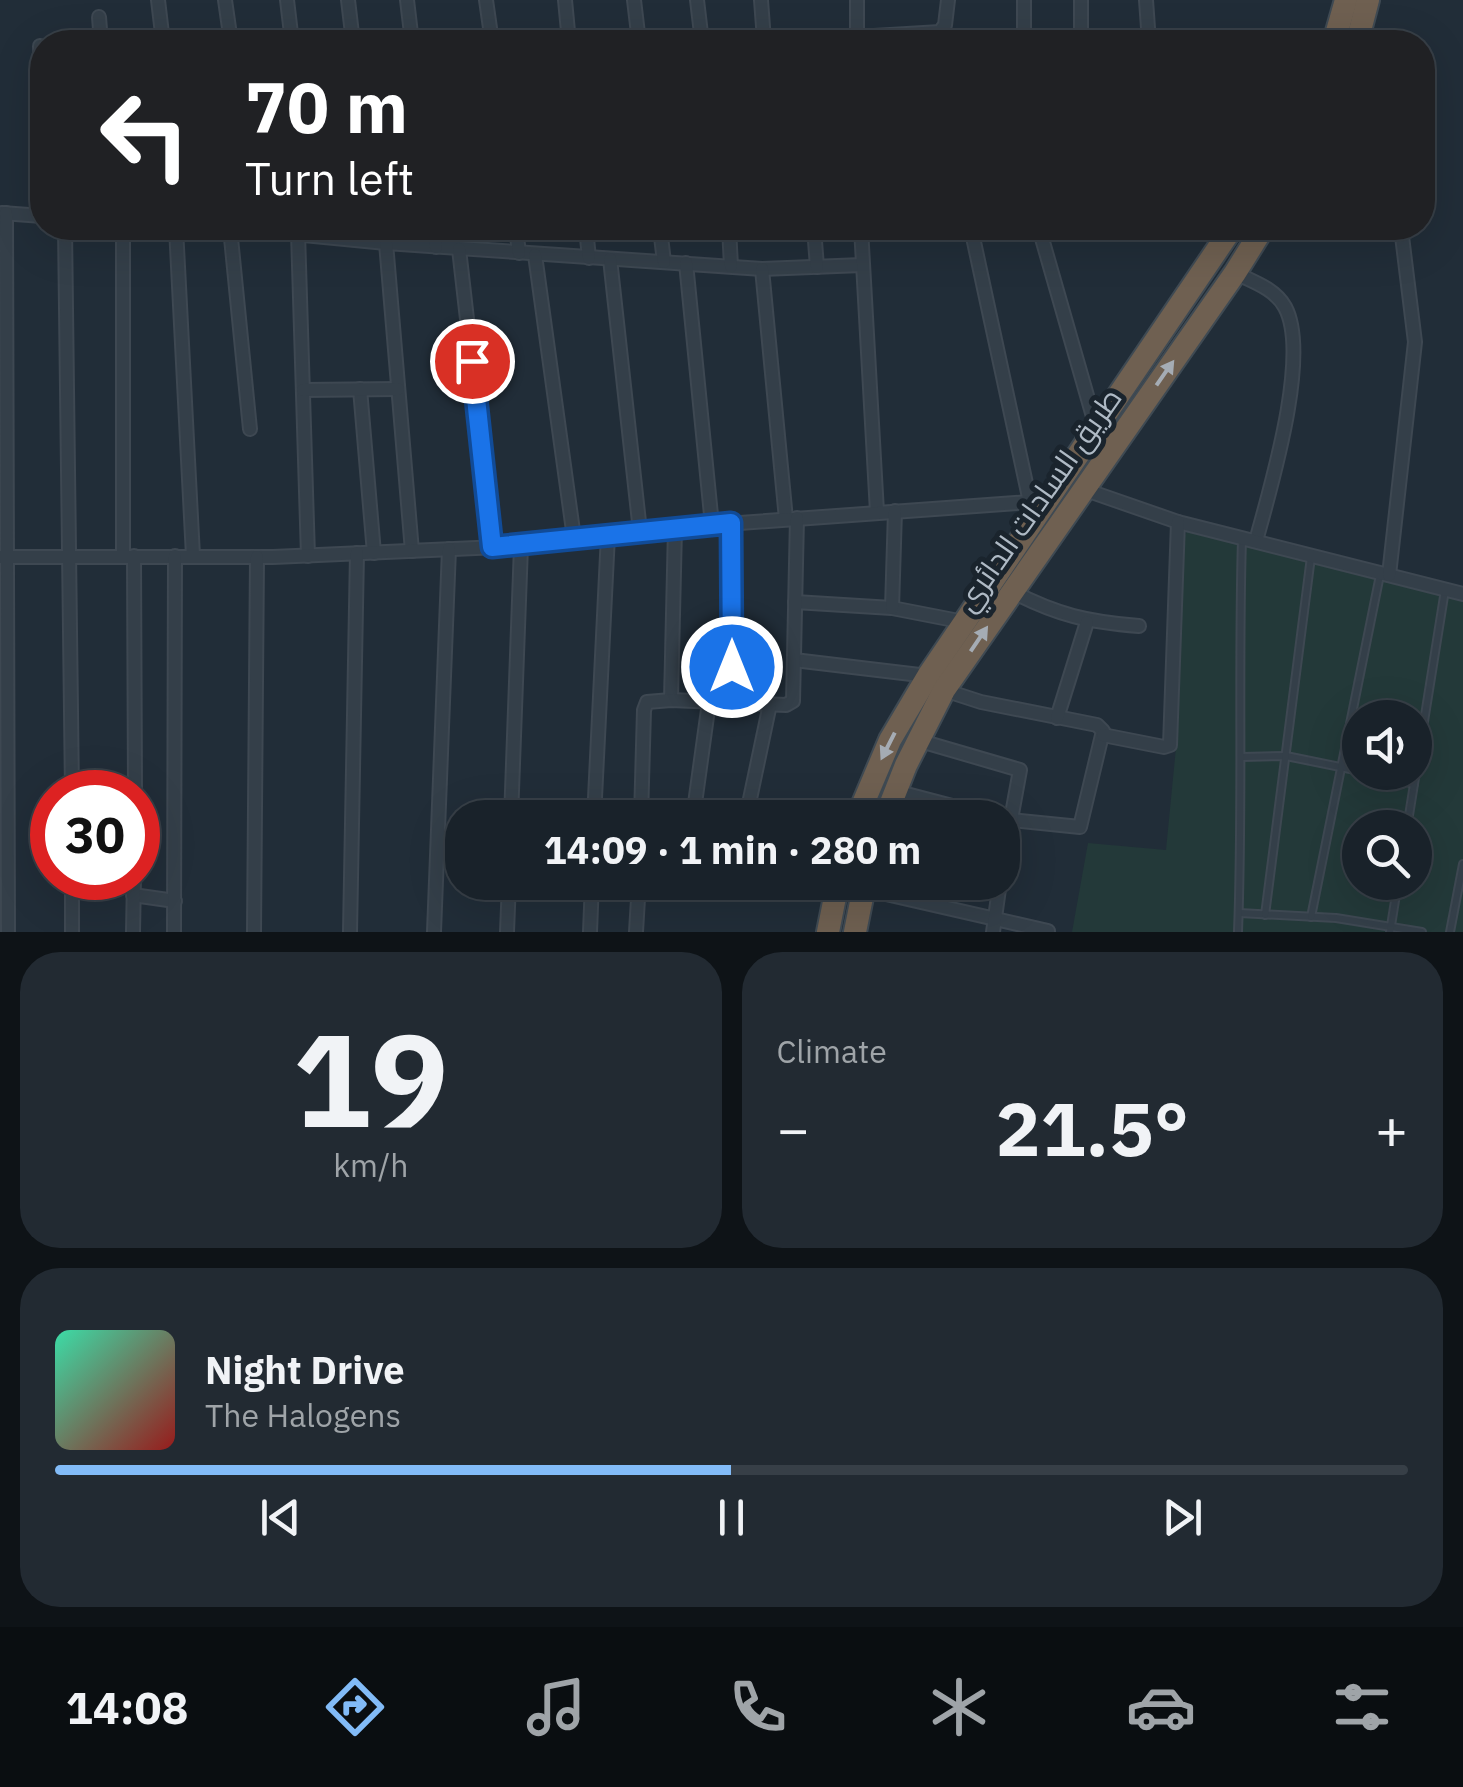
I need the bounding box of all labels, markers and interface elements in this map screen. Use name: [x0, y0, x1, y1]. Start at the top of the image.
text: 70 m: [245, 61, 408, 152]
icon: left: [80, 70, 210, 200]
text: Turn left: [245, 149, 414, 207]
pin: [430, 319, 515, 404]
icon: arrive: [445, 334, 500, 389]
one-way arrow: [1155, 359, 1174, 386]
street label: طريق السادات الدائري: [946, 380, 1134, 621]
position arrow: [680, 615, 784, 719]
one-way arrow: [969, 625, 988, 652]
map controls: [1342, 700, 1432, 900]
button: sound: [1342, 700, 1432, 790]
one-way arrow: [880, 732, 897, 761]
speed limit sign: 30: [30, 770, 160, 900]
button: search: [1342, 810, 1432, 900]
text: 14:09 · 1 min · 280 m: [544, 825, 921, 874]
text: 19: [293, 994, 449, 1163]
text: Climate: [777, 1030, 887, 1072]
text: 21.5°: [995, 1079, 1189, 1177]
text: −: [777, 1093, 810, 1164]
text: +: [1375, 1093, 1408, 1164]
text: km/h: [333, 1144, 408, 1186]
text: Night Drive: [205, 1345, 405, 1394]
text: The Halogens: [205, 1394, 401, 1436]
icon: previous: [253, 1490, 308, 1545]
icon: pause: [704, 1490, 759, 1545]
icon: next: [1155, 1490, 1210, 1545]
icon: directions: [320, 1672, 390, 1742]
icon: music: [521, 1672, 591, 1742]
icon: phone: [723, 1672, 793, 1742]
icon: climate: [924, 1672, 994, 1742]
icon: car: [1126, 1672, 1196, 1742]
icon: filters: [1327, 1672, 1397, 1742]
text: 14:08: [66, 1678, 189, 1736]

